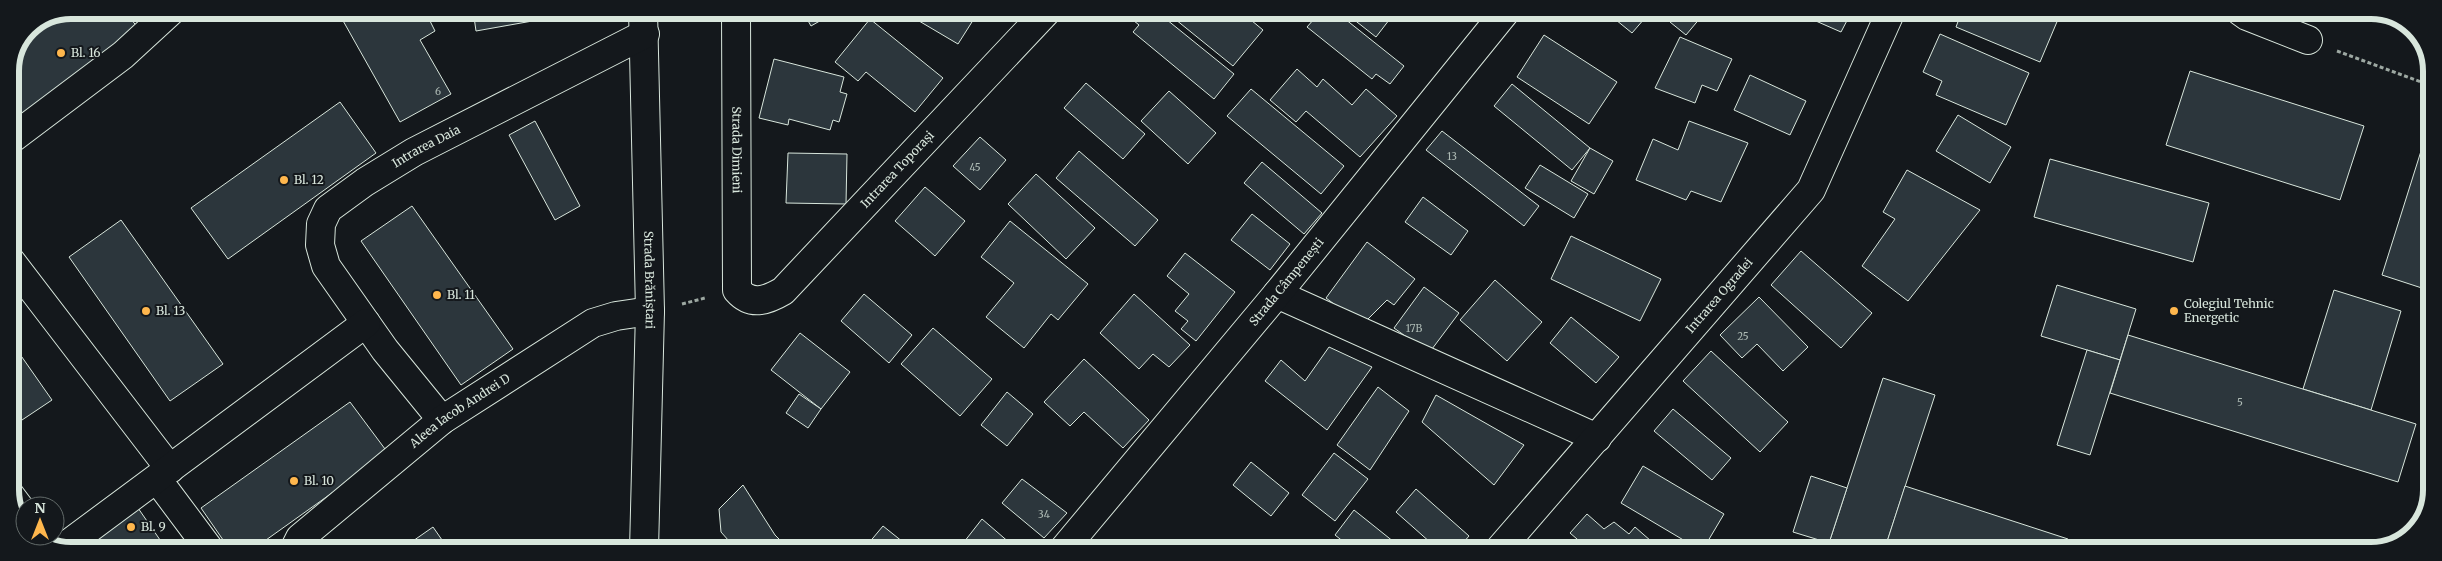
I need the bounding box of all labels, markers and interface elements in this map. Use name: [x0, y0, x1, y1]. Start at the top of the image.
place label: Bl. 16: [71, 45, 101, 60]
marker: Bl. 16: [55, 47, 67, 59]
house number: 6: [435, 85, 441, 98]
street label: Strada Dimieni: [729, 106, 745, 194]
street label: Intrarea Daia: [389, 121, 463, 171]
street label: Intrarea Toporași: [857, 128, 937, 211]
house number: 13: [1447, 150, 1457, 163]
house number: 45: [969, 161, 981, 174]
place label: Bl. 12: [294, 172, 324, 187]
marker: Bl. 12: [278, 174, 290, 186]
street label: Strada Brăniștari: [641, 231, 658, 329]
street label: Strada Câmpenești: [1246, 235, 1326, 329]
street label: Intrarea Ogradei: [1682, 255, 1756, 336]
place label: Bl. 11: [447, 287, 475, 302]
marker: Bl. 11: [431, 289, 443, 301]
place label: Colegiul Tehnic Energetic: [2184, 296, 2274, 325]
place label: Bl. 13: [156, 303, 185, 318]
marker: Bl. 13: [140, 305, 152, 317]
marker: Colegiul Tehnic Energetic: [2168, 305, 2180, 317]
house number: 17B: [1406, 322, 1422, 335]
house number: 25: [1737, 330, 1749, 343]
street label: Aleea Iacob Andrei D: [406, 370, 513, 451]
house number: 5: [2237, 396, 2243, 409]
place label: Bl. 10: [304, 473, 334, 488]
marker: Bl. 10: [288, 475, 300, 487]
north arrow: [15, 496, 65, 546]
text: N: [34, 499, 46, 517]
house number: 34: [1038, 508, 1050, 521]
place label: Bl. 9: [141, 519, 166, 534]
marker: Bl. 9: [125, 521, 137, 533]

